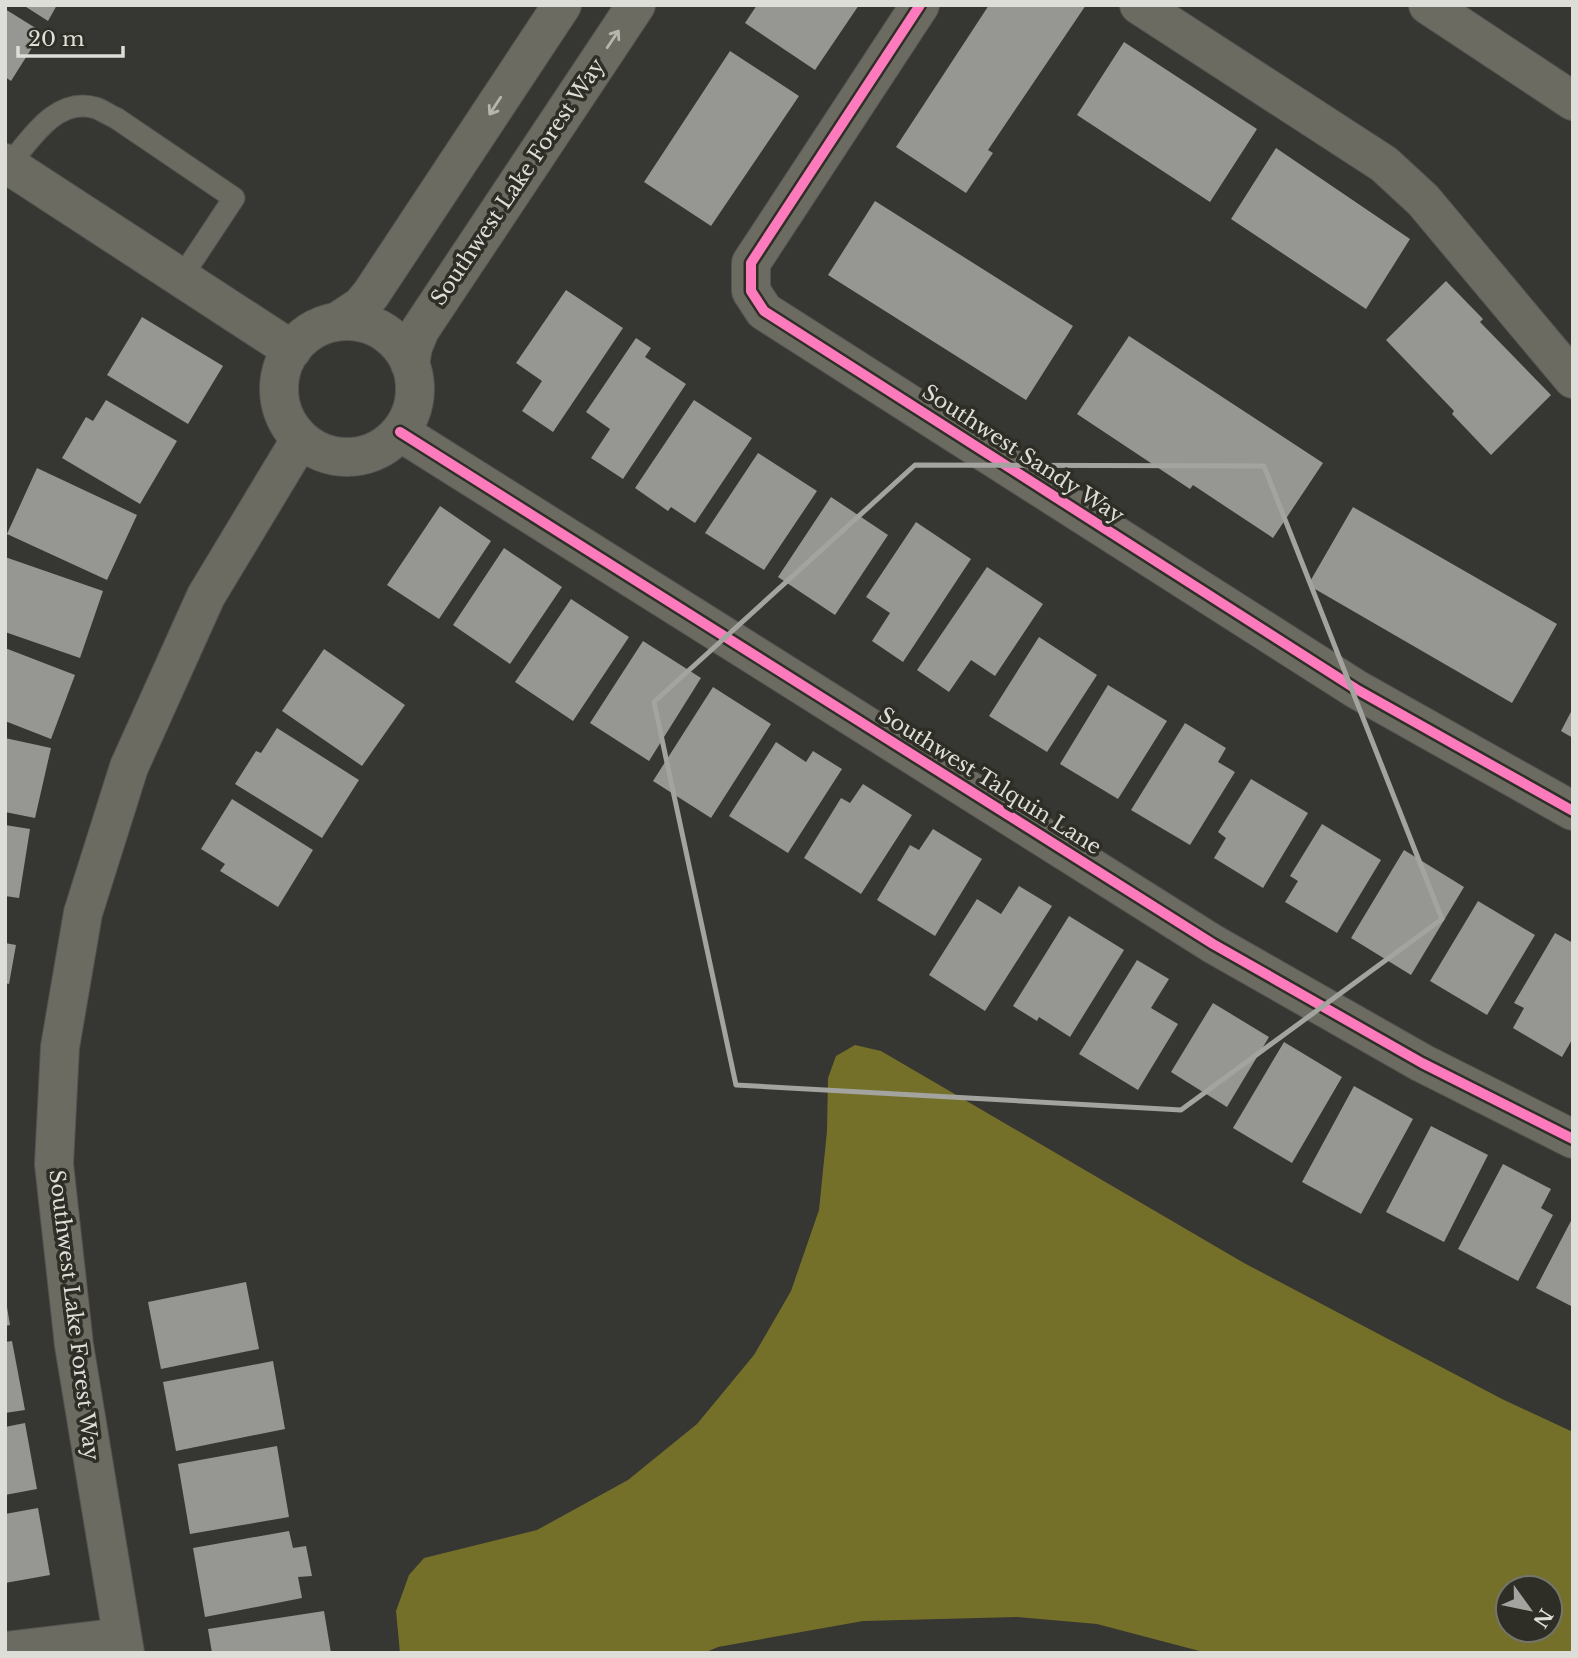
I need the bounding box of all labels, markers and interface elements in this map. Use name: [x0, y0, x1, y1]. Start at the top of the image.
scale bar: [18, 14, 122, 58]
text: 20 m: [28, 26, 85, 52]
one-way arrow: [606, 30, 621, 49]
street label: Southwest Lake Forest Way: [425, 53, 611, 310]
one-way arrow: [488, 96, 502, 116]
street label: Southwest Sandy Way: [917, 379, 1129, 529]
street label: Southwest Talquin Lane: [874, 702, 1106, 860]
street label: Southwest Lake Forest Way: [43, 1168, 105, 1462]
north arrow: [1494, 1574, 1564, 1644]
text: N: [1528, 1604, 1557, 1632]

